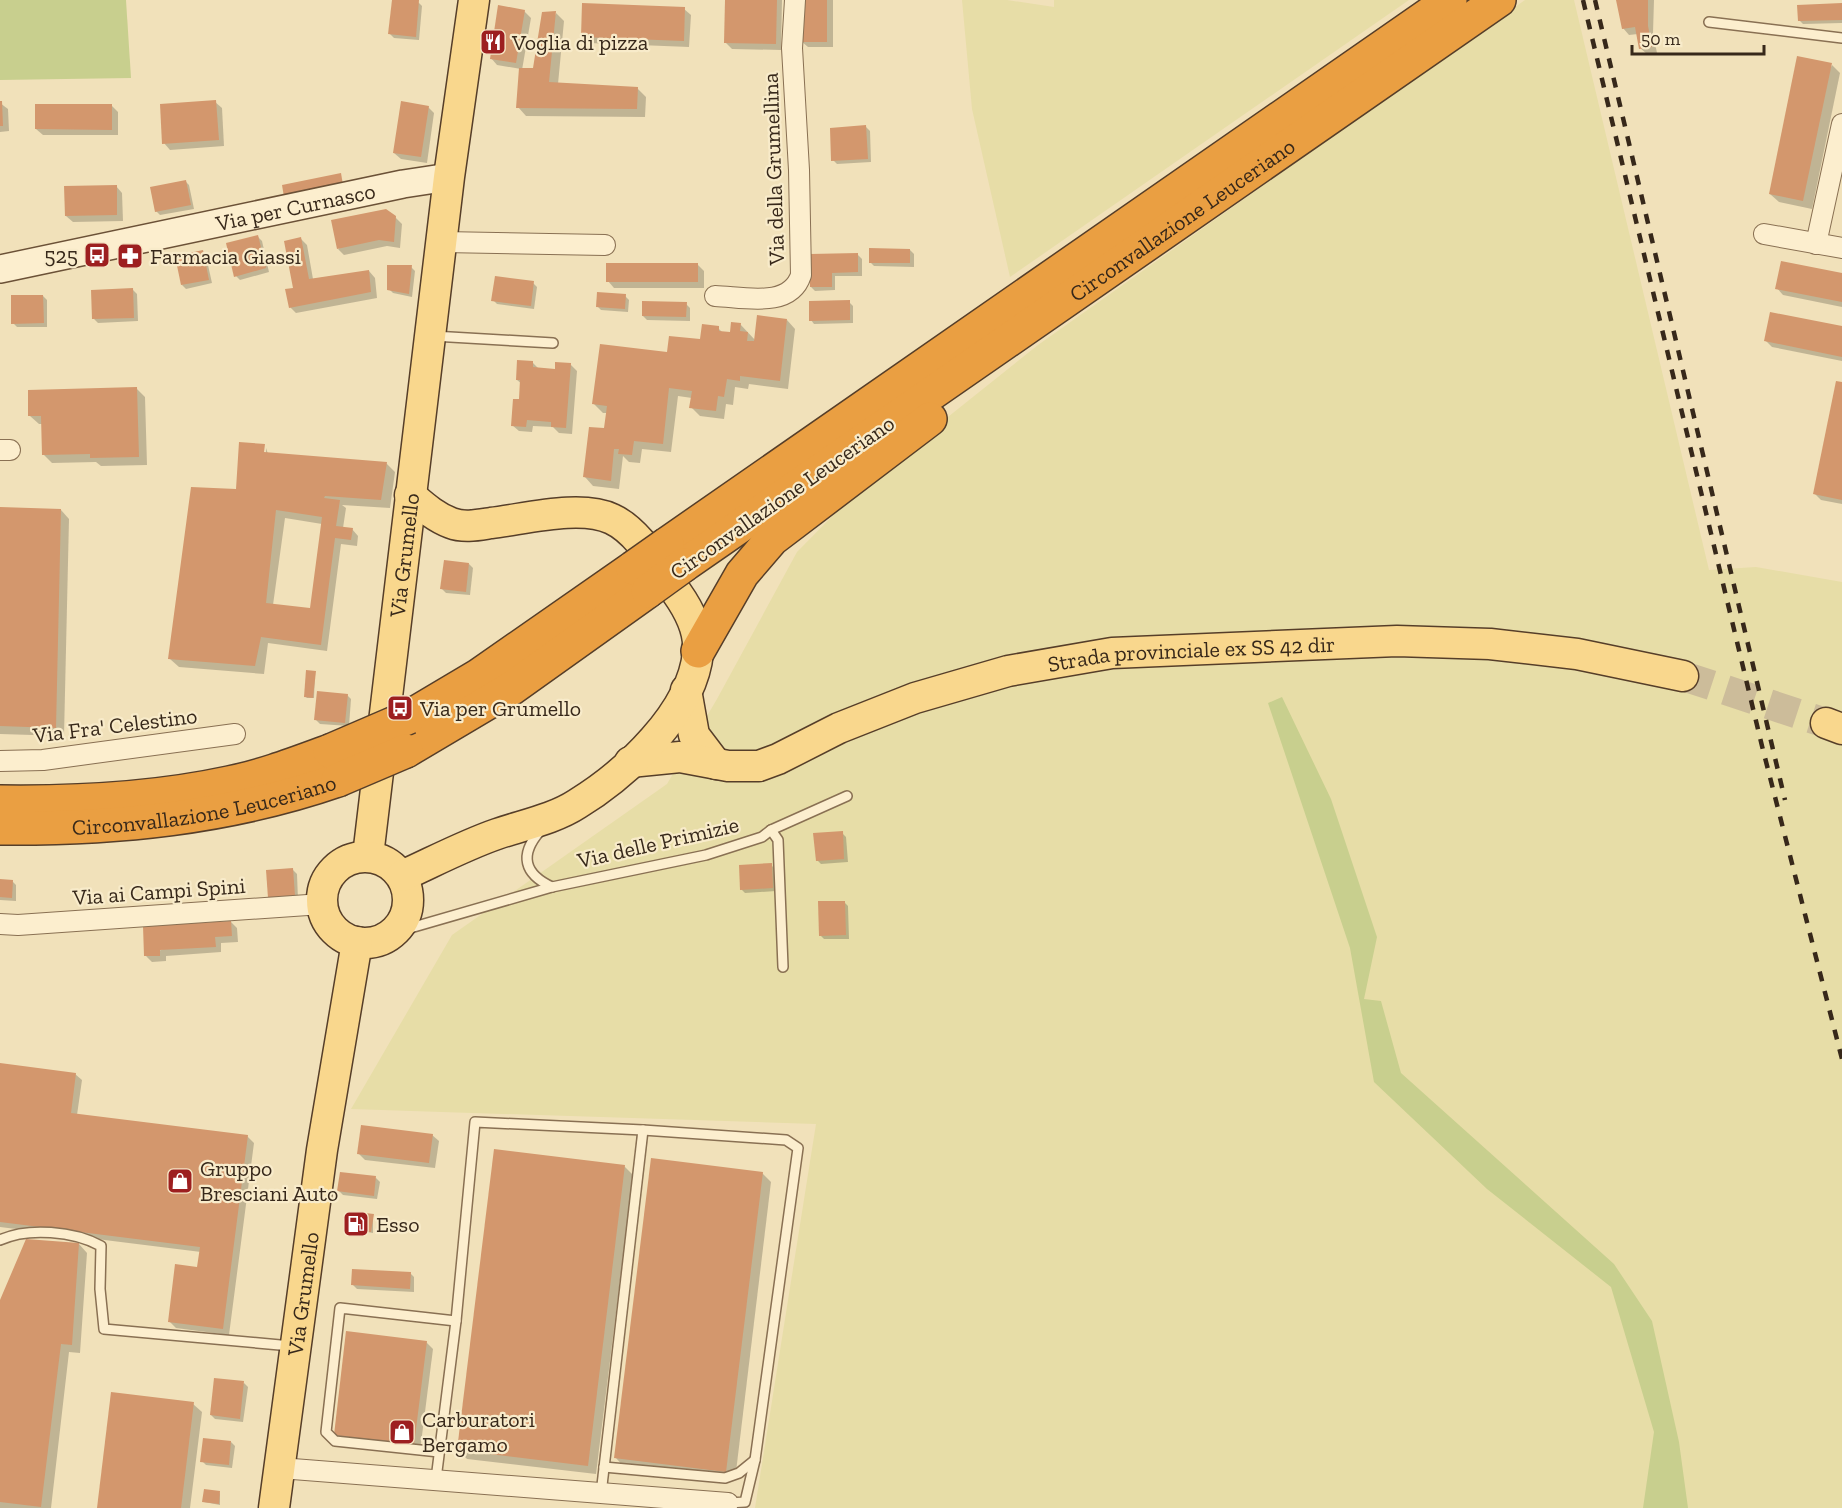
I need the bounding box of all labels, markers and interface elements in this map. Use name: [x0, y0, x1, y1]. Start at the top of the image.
scale bar: [1632, 18, 1764, 56]
restaurant icon: Voglia di pizza: [478, 27, 508, 57]
text: 50 m: [1641, 28, 1681, 50]
place label: Voglia di pizza: [511, 29, 649, 56]
street label: Via della Grumellina: [757, 72, 790, 267]
street label: Circonvallazione Leuceriano: [1064, 133, 1300, 308]
street label: Via per Curnasco: [213, 177, 378, 237]
bus stop icon: 525: [82, 240, 112, 270]
pharmacy icon: Farmacia Giassi: [115, 241, 145, 271]
place label: 525: [44, 242, 78, 269]
place label: Farmacia Giassi: [150, 243, 301, 270]
street label: Circonvallazione Leuceriano: [665, 409, 900, 585]
street label: Via Grumello: [383, 492, 425, 620]
street label: Strada provinciale ex SS 42 dir: [1046, 631, 1336, 678]
bus stop icon: Via per Grumello: [385, 693, 415, 723]
place label: Via per Grumello: [419, 695, 581, 722]
street label: Via Fra' Celestino: [30, 702, 199, 749]
street label: Circonvallazione Leuceriano: [71, 769, 340, 841]
street label: Via delle Primizie: [574, 811, 742, 874]
street label: Via ai Campi Spini: [71, 872, 246, 911]
place label: Gruppo Bresciani Auto: [200, 1155, 338, 1207]
shop icon: Gruppo Bresciani Auto: [165, 1166, 195, 1196]
fuel station icon: Esso: [341, 1209, 371, 1239]
place label: Esso: [376, 1211, 420, 1238]
street label: Via Grumello: [281, 1230, 325, 1359]
place label: Carburatori Bergamo: [422, 1406, 535, 1458]
shop icon: Carburatori Bergamo: [387, 1417, 417, 1447]

